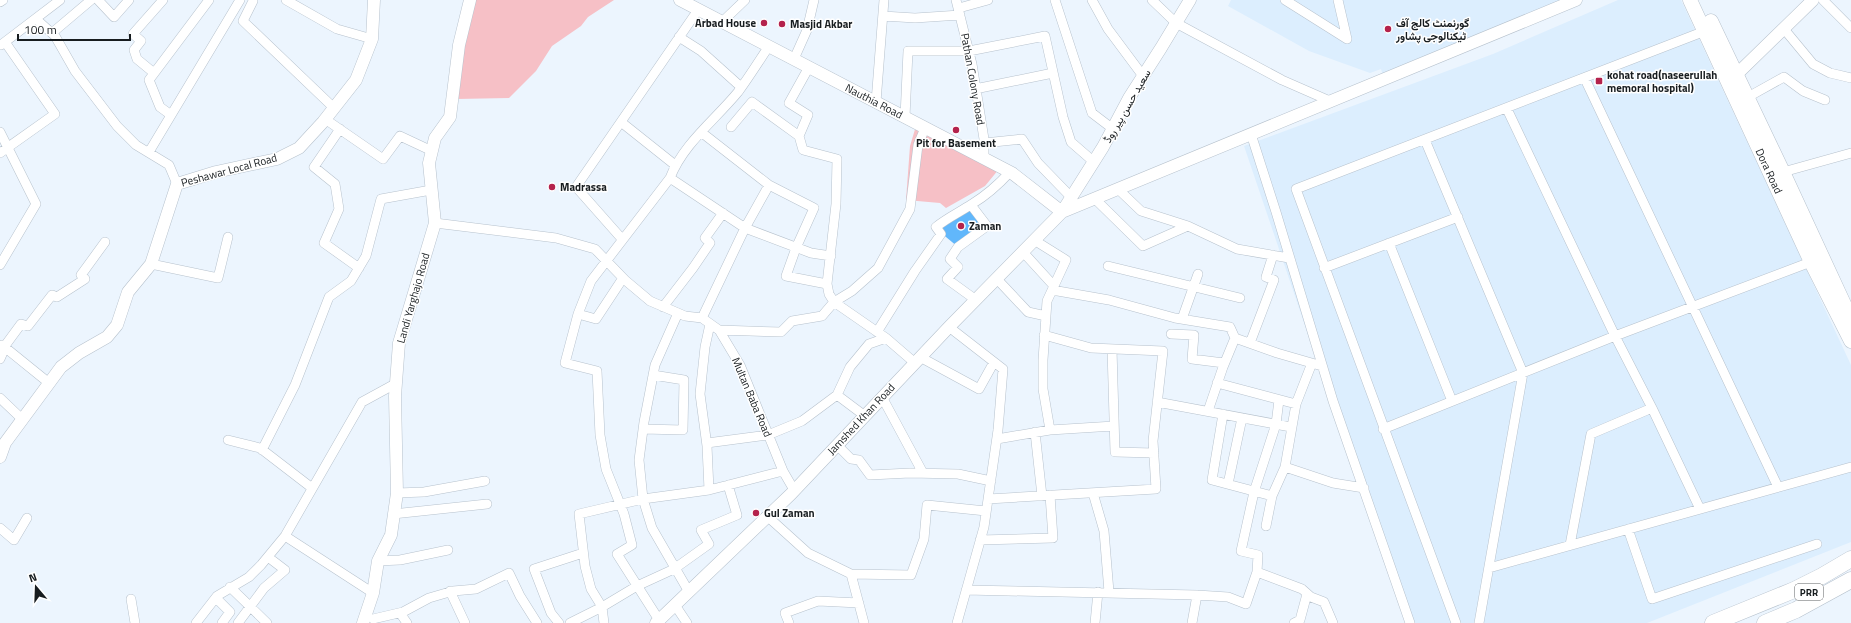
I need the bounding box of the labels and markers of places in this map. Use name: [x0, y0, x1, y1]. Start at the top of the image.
place label: Arbad House: [695, 15, 756, 31]
place label: گورنمنٹ کالج آف ٹیکنالوجی پشاور: [1395, 15, 1469, 44]
place label: Masjid Akbar: [790, 16, 852, 32]
marker: Arbad House: [759, 18, 769, 28]
marker: Masjid Akbar: [777, 19, 787, 29]
marker: گورنمنٹ کالج آف ٹیکنالوجی پشاور: [1383, 24, 1393, 34]
place label: kohat road(naseerullah memoral hospital): [1607, 67, 1717, 96]
marker: kohat road(naseerullah memoral hospital): [1594, 76, 1604, 86]
marker: Pit for Basement: [951, 125, 961, 135]
place label: Pit for Basement: [916, 135, 996, 151]
place label: Madrassa: [560, 179, 607, 195]
marker: Madrassa: [547, 182, 557, 192]
place label: Zaman: [969, 218, 1001, 234]
marker: Zaman: [956, 221, 966, 231]
place label: Gul Zaman: [764, 505, 815, 521]
marker: Gul Zaman: [751, 508, 761, 518]

